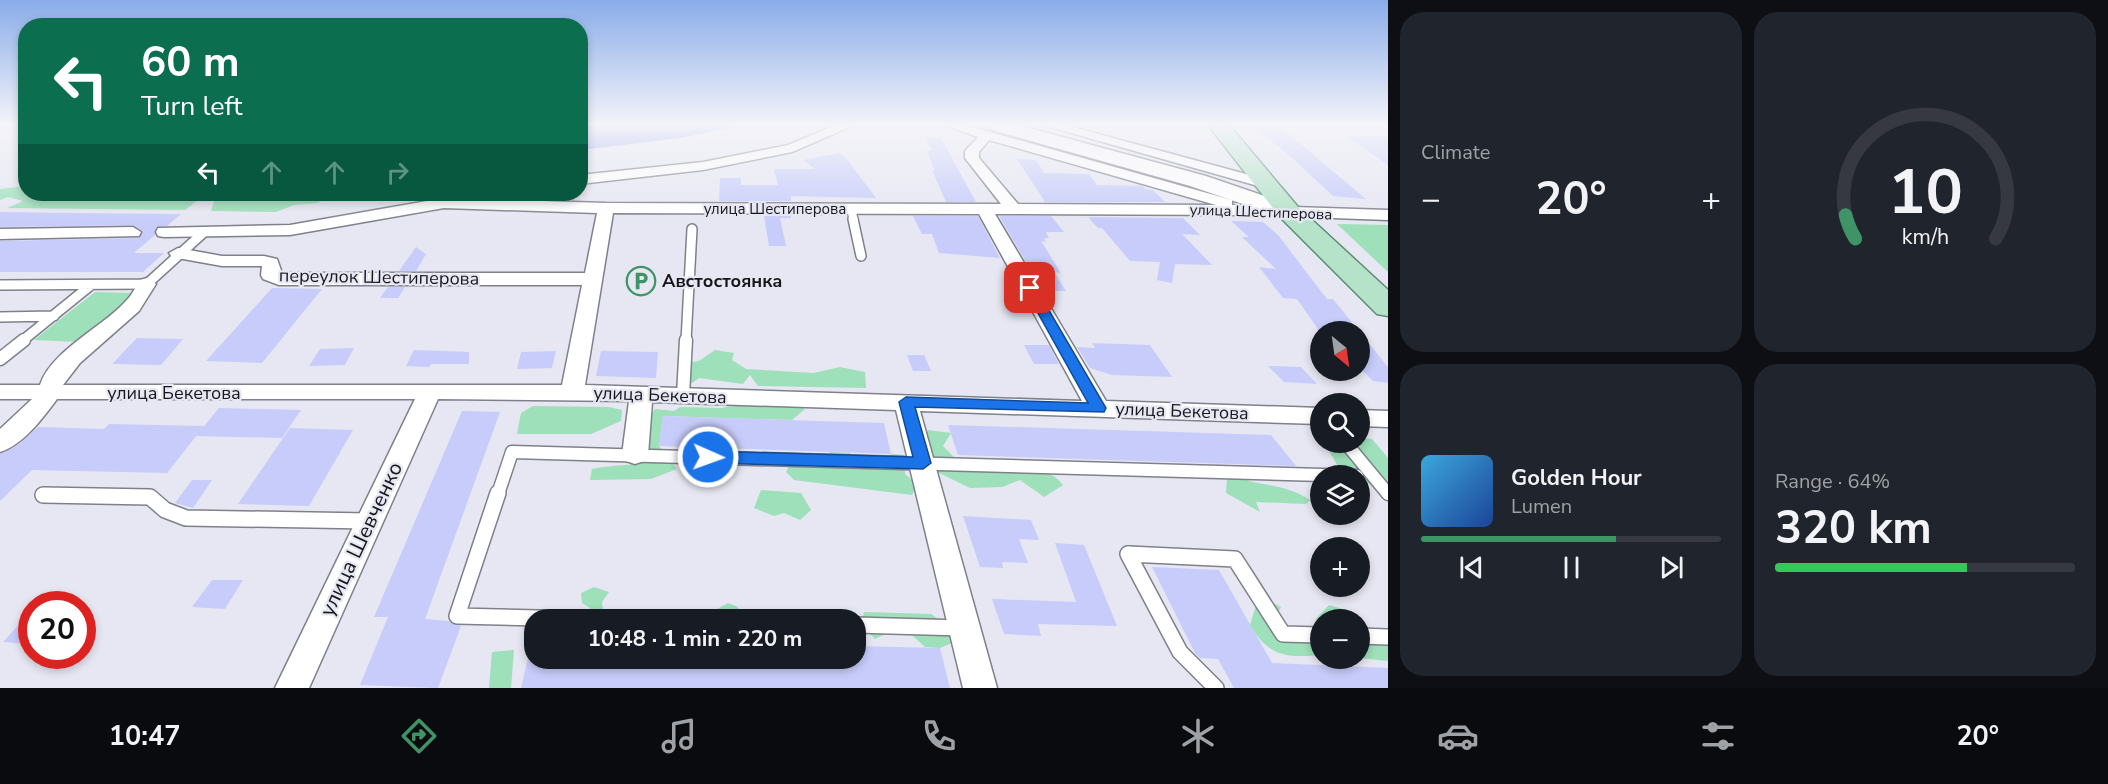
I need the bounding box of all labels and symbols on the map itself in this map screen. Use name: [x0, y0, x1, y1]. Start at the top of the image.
street label: улица Шестиперова: [704, 199, 846, 219]
street label: улица Шестиперова: [1189, 200, 1333, 224]
pin: [1004, 262, 1055, 313]
street label: переулок Шестиперова: [279, 263, 479, 291]
parking icon: Австостоянка: [625, 265, 657, 297]
place label: Австостоянка: [662, 269, 782, 293]
north arrow: [1310, 321, 1370, 381]
street label: улица Бекетова: [107, 381, 241, 405]
street label: улица Бекетова: [593, 381, 727, 409]
street label: улица Бекетова: [1115, 397, 1249, 425]
position arrow: [676, 425, 740, 489]
street label: улица Шевченко: [313, 457, 409, 621]
speed limit sign: 20: [18, 591, 96, 669]

